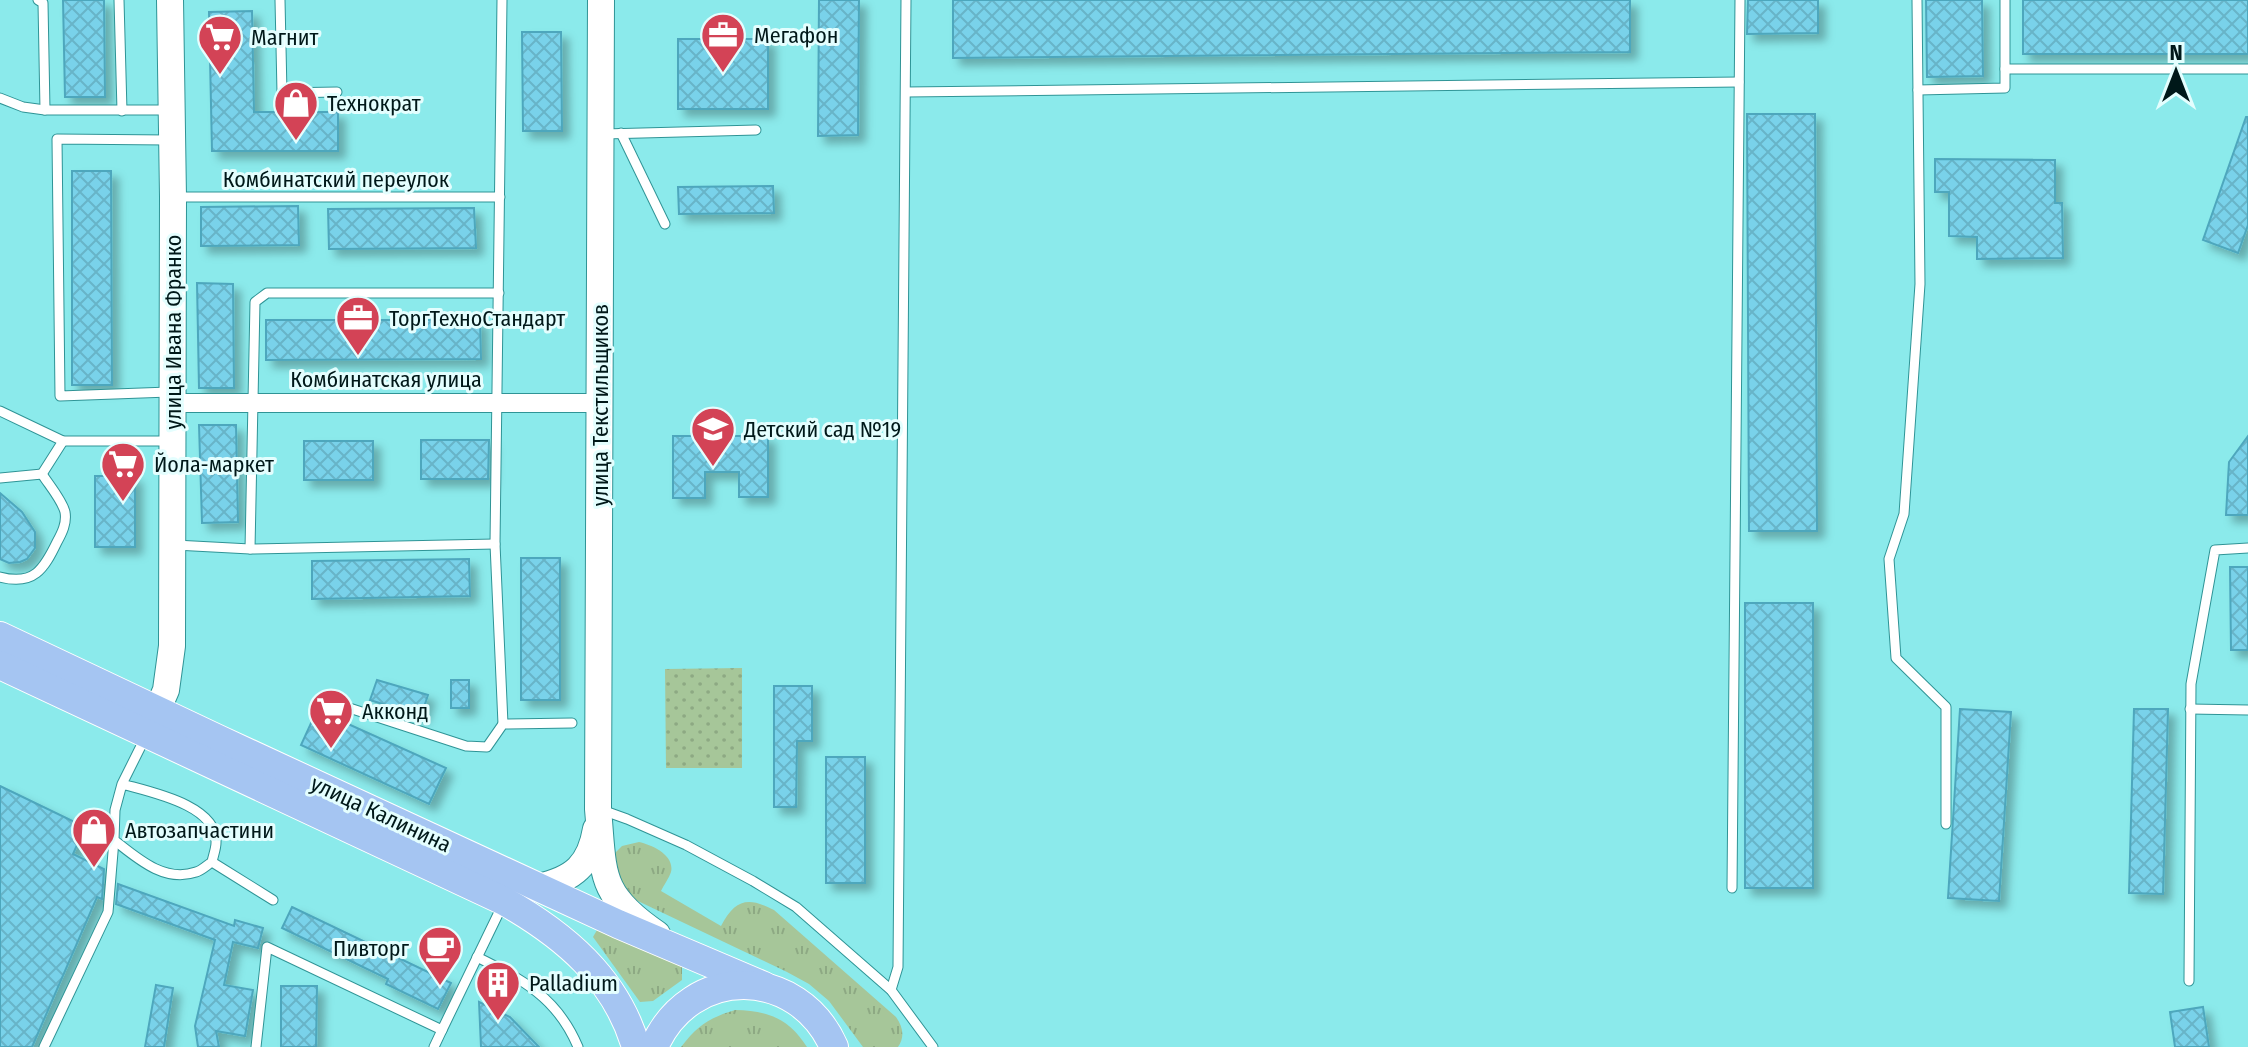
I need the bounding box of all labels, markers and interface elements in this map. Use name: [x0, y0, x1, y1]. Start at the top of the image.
office icon: Мегафон: [699, 11, 747, 74]
supermarket icon: Магнит: [196, 13, 244, 76]
place label: Мегафон: [754, 22, 838, 49]
place label: Магнит: [251, 24, 318, 51]
north arrow: [2136, 32, 2216, 112]
text: N: [2169, 39, 2183, 66]
shop icon: Технократ: [272, 79, 320, 142]
place label: Технократ: [327, 90, 421, 117]
street label: Комбинатский переулок: [223, 166, 450, 193]
street label: улица Ивана Франко: [160, 235, 187, 429]
office icon: ТоргТехноСтандарт: [334, 294, 382, 357]
street label: улица Текстильщиков: [587, 304, 614, 506]
place label: ТоргТехноСтандарт: [389, 305, 565, 332]
street label: Комбинатская улица: [290, 366, 482, 393]
school or university icon: Детский сад №19: [689, 405, 737, 468]
place label: Детский сад №19: [743, 416, 901, 443]
supermarket icon: Йола-маркет: [99, 440, 147, 503]
place label: Йола-маркет: [154, 451, 274, 478]
supermarket icon: Акконд: [307, 687, 355, 750]
place label: Акконд: [362, 698, 428, 725]
street label: улица Калинина: [306, 770, 456, 858]
shop icon: Автозапчастини: [70, 806, 118, 869]
place label: Автозапчастини: [125, 817, 274, 844]
cafe icon: Пивторг: [416, 924, 464, 987]
place label: Пивторг: [333, 935, 409, 962]
building icon: Palladium: [474, 959, 522, 1022]
place label: Palladium: [529, 970, 618, 997]

